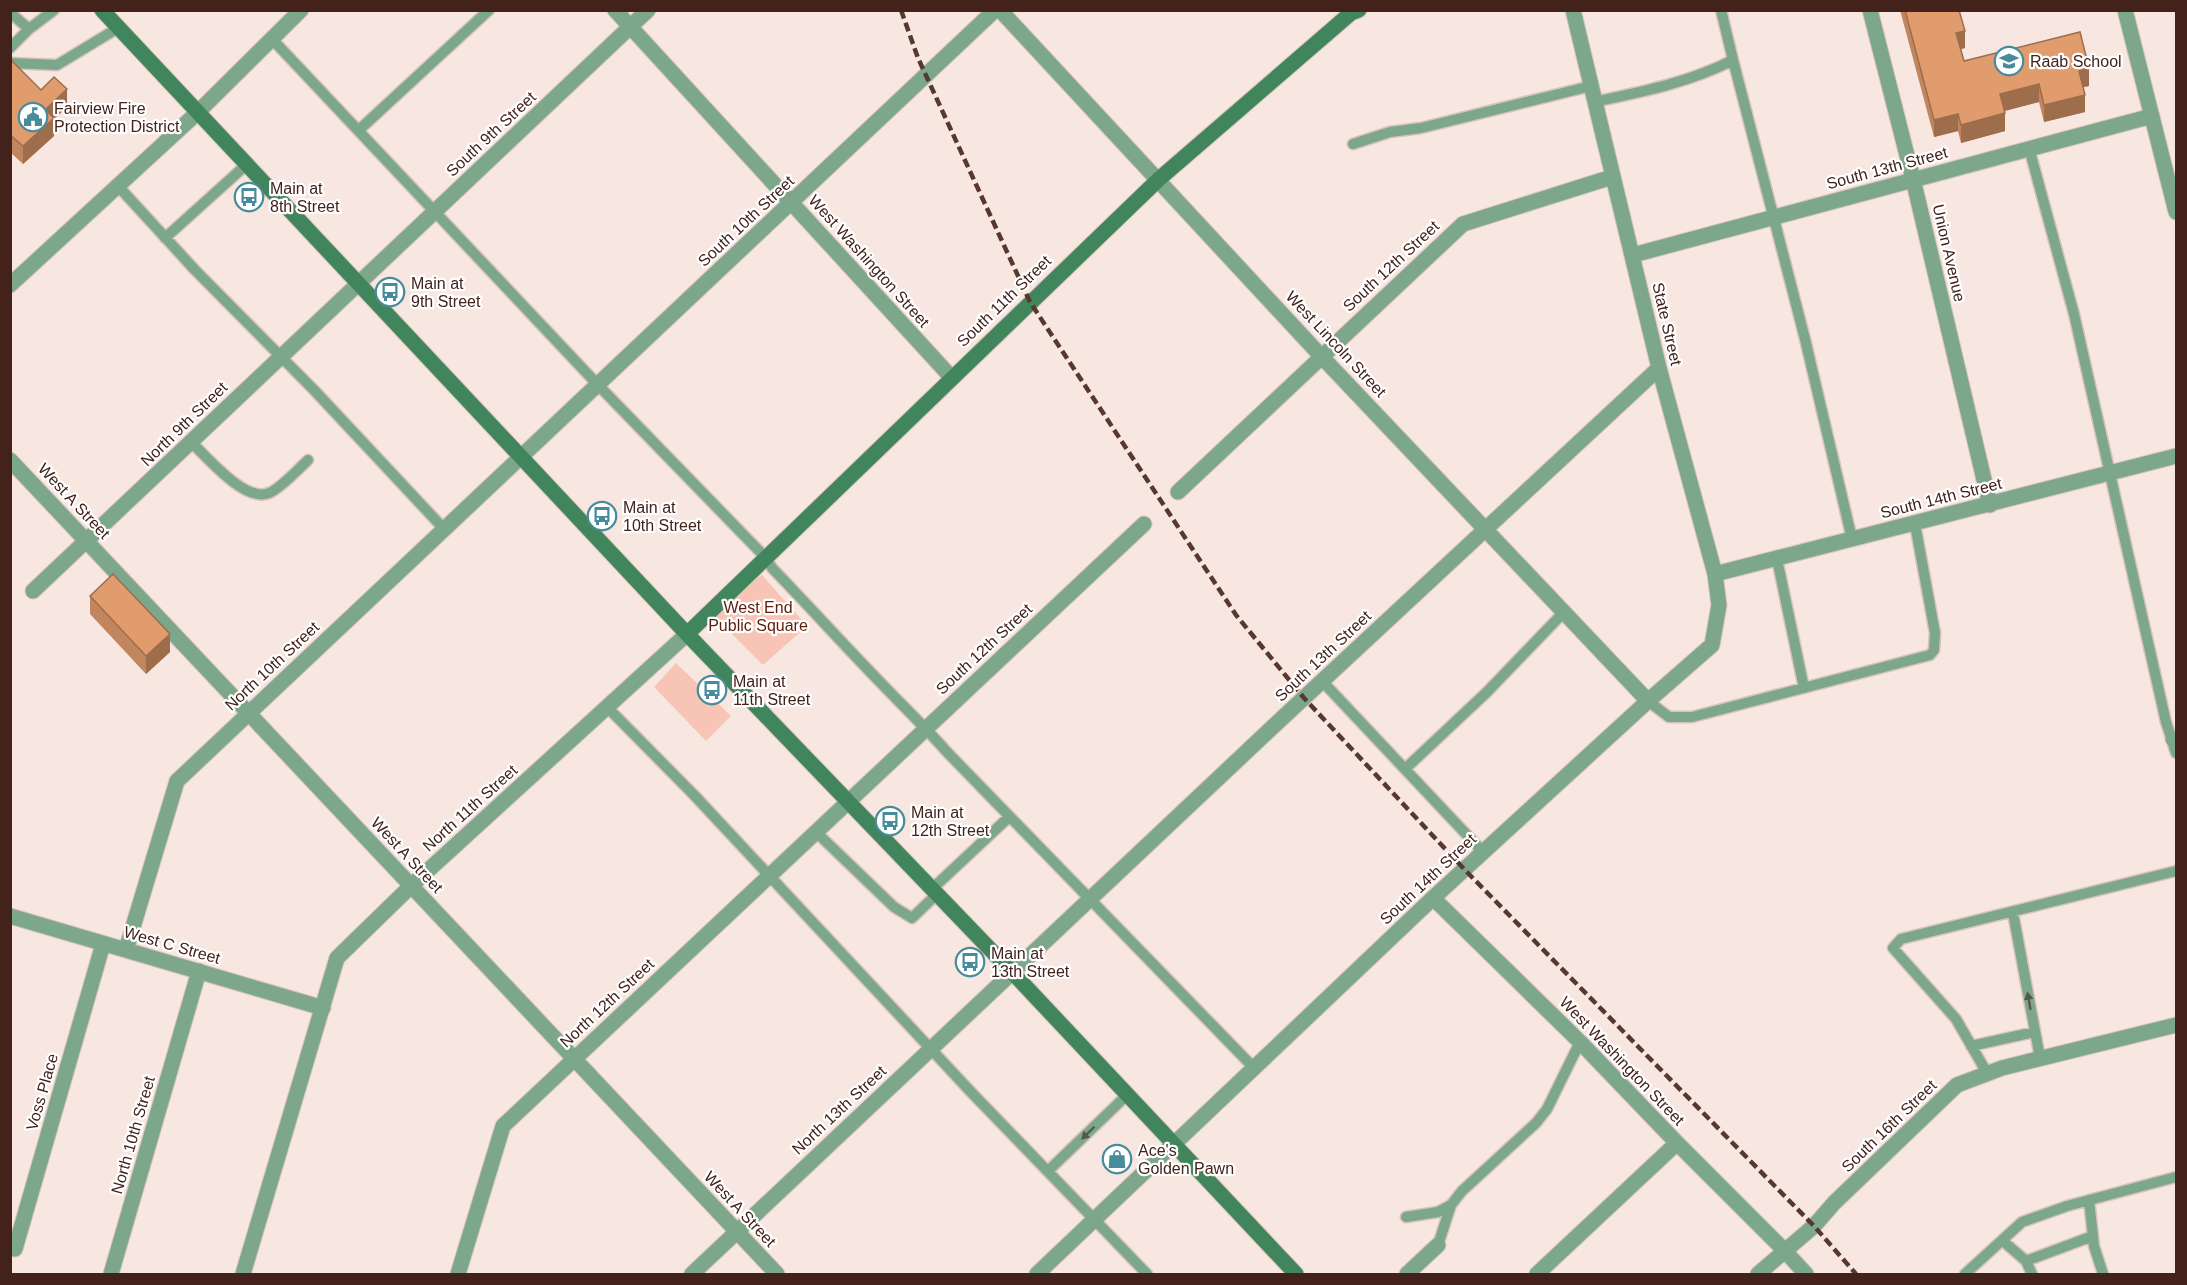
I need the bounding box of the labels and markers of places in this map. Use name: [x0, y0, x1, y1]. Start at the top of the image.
school or university icon: Raab School: [1993, 45, 2025, 77]
place label: Raab School: [2030, 53, 2122, 70]
place label: Fairview Fire Protection District: [54, 100, 180, 135]
public building icon: Fairview Fire Protection District: [17, 101, 49, 133]
place label: Main at 8th Street: [270, 180, 340, 215]
bus stop icon: Main at 8th Street: [233, 181, 265, 213]
place label: Main at 9th Street: [411, 275, 481, 310]
bus stop icon: Main at 9th Street: [374, 276, 406, 308]
place label: Main at 10th Street: [623, 499, 702, 534]
bus stop icon: Main at 10th Street: [586, 500, 618, 532]
place label: Main at 11th Street: [733, 673, 811, 708]
bus stop icon: Main at 11th Street: [696, 674, 728, 706]
place label: Main at 12th Street: [911, 804, 990, 839]
bus stop icon: Main at 12th Street: [874, 805, 906, 837]
place label: Main at 13th Street: [991, 945, 1070, 980]
bus stop icon: Main at 13th Street: [954, 946, 986, 978]
place label: Ace's Golden Pawn: [1138, 1142, 1234, 1177]
shop icon: Ace's Golden Pawn: [1101, 1143, 1133, 1175]

